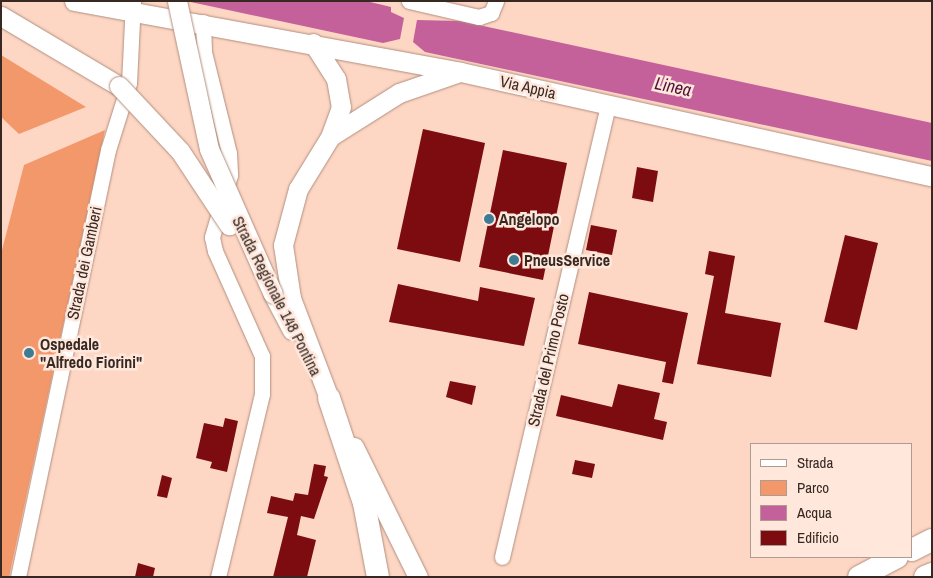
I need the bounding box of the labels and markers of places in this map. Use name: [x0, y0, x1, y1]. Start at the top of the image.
place label: Angelopo: [499, 209, 559, 229]
marker: Angelopo: [483, 213, 495, 225]
place label: PneusService: [524, 250, 610, 270]
marker: PneusService: [508, 254, 520, 266]
place label: Ospedale "Alfredo Fiorini": [40, 334, 142, 372]
marker: Ospedale "Alfredo Fiorini": [22, 346, 36, 360]

